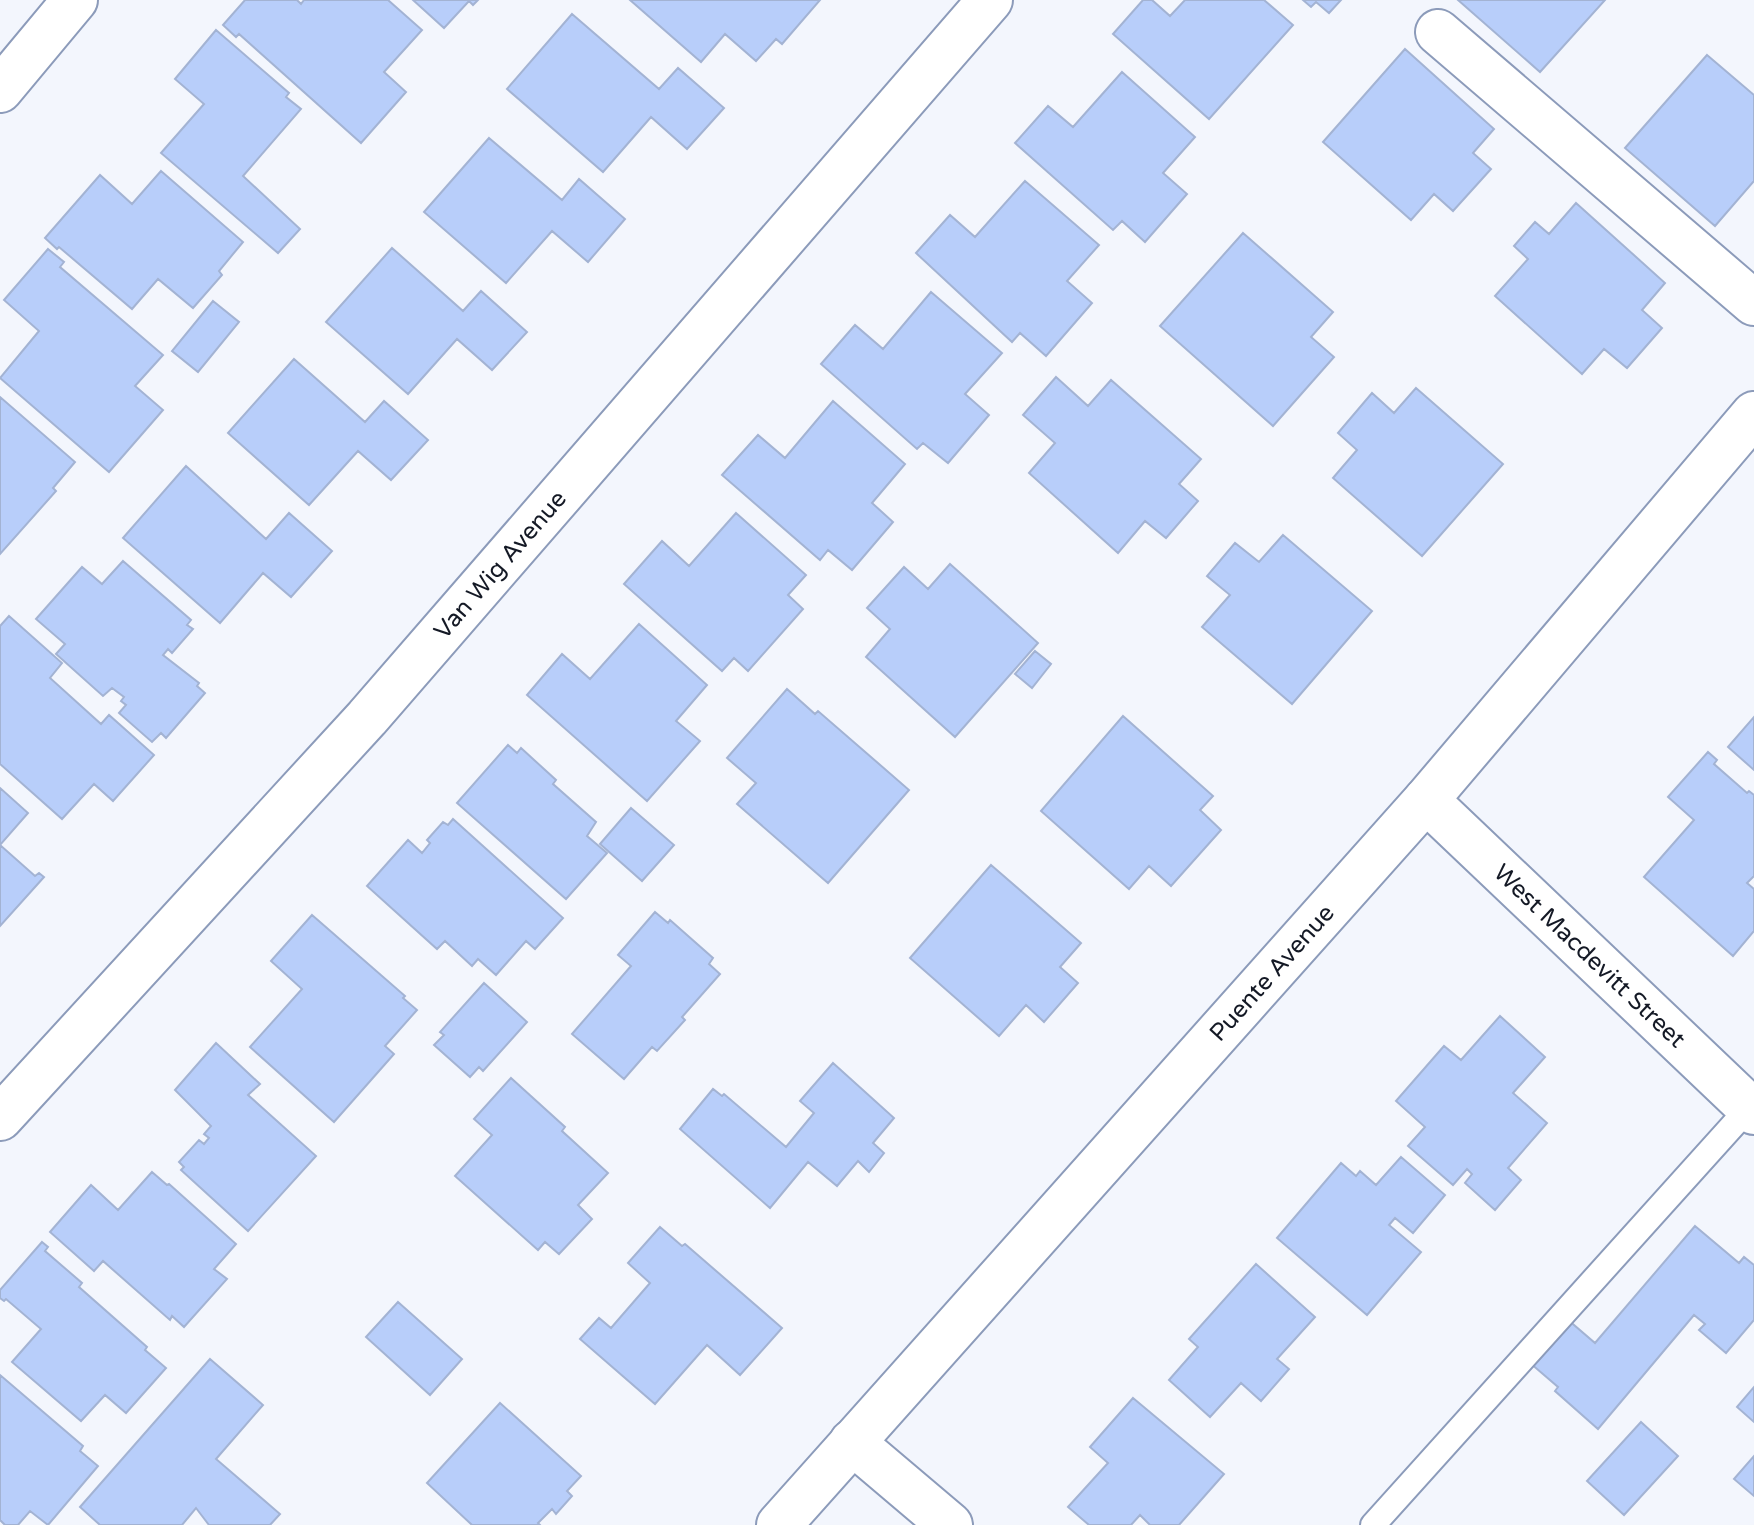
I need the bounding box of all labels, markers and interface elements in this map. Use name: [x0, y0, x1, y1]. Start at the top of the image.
street label: Van Wig Avenue: [428, 484, 572, 645]
street label: West Macdevitt Street: [1488, 858, 1692, 1054]
street label: Puente Avenue: [1203, 899, 1340, 1047]

